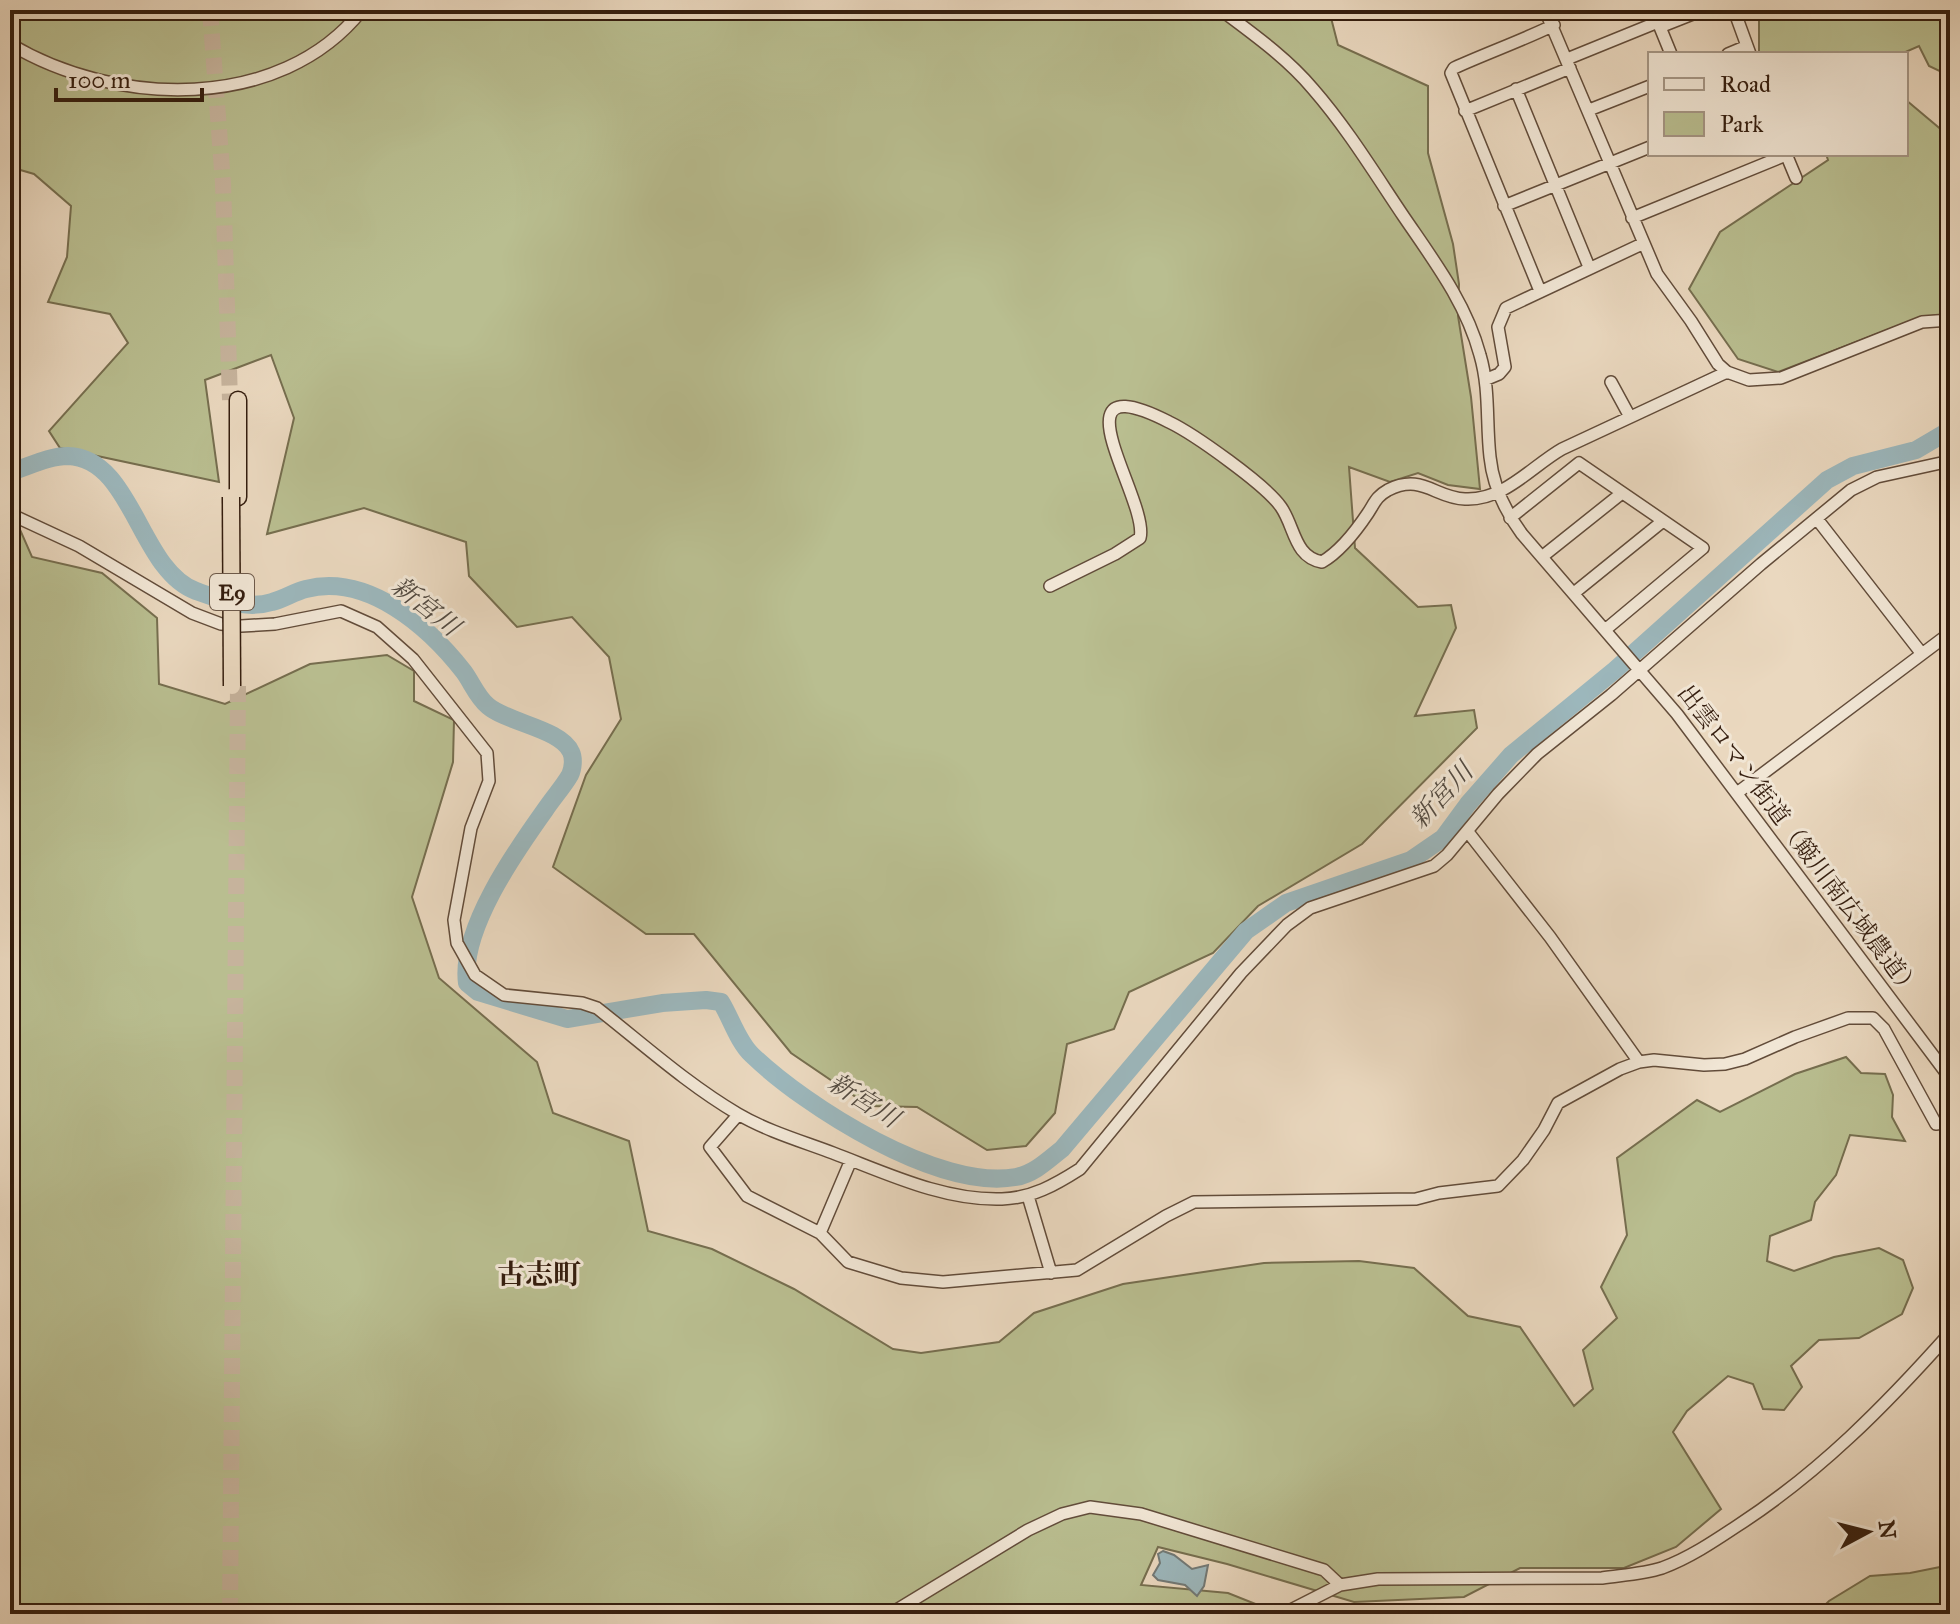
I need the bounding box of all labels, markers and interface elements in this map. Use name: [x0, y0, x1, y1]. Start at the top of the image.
scale bar: [56, 52, 202, 102]
legend: [1648, 52, 1908, 156]
text: 100 m: [68, 65, 131, 95]
text: Road: [1720, 69, 1771, 99]
text: Park: [1720, 109, 1764, 139]
water label: 新宮川: [385, 569, 469, 644]
road number: E9: [210, 574, 254, 610]
street label: 出雲ロマン街道（簸川南広域農道）: [1671, 679, 1927, 1003]
water label: 新宮川: [1403, 753, 1481, 834]
water label: 新宮川: [822, 1066, 908, 1136]
district label: 古志町: [497, 1257, 581, 1292]
north arrow: [1828, 1492, 1908, 1572]
text: N: [1873, 1519, 1902, 1541]

